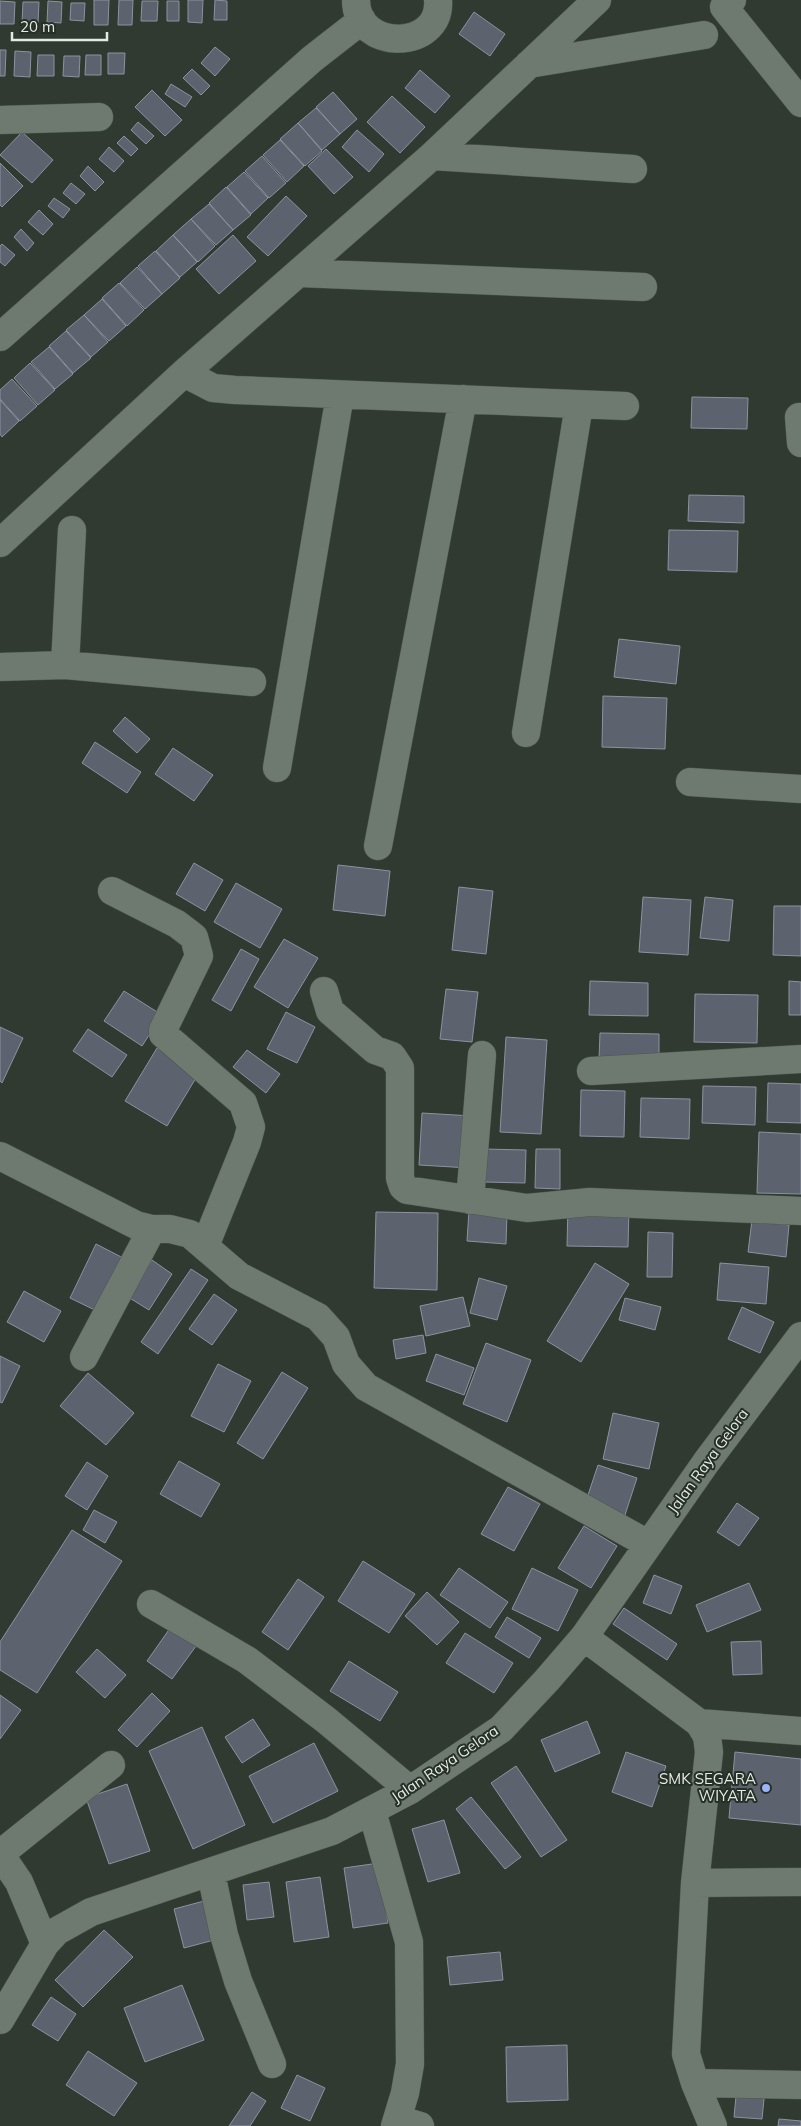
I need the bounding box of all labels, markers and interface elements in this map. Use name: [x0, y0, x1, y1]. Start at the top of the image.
scale bar: [12, 10, 108, 42]
text: 20 m: [20, 17, 55, 36]
street label: Jalan Raya Gelora: [663, 1405, 752, 1517]
street label: Jalan Raya Gelora: [388, 1721, 502, 1806]
place label: SMK SEGARA WIYATA: [659, 1769, 756, 1805]
marker: SMK SEGARA WIYATA: [760, 1782, 772, 1794]

